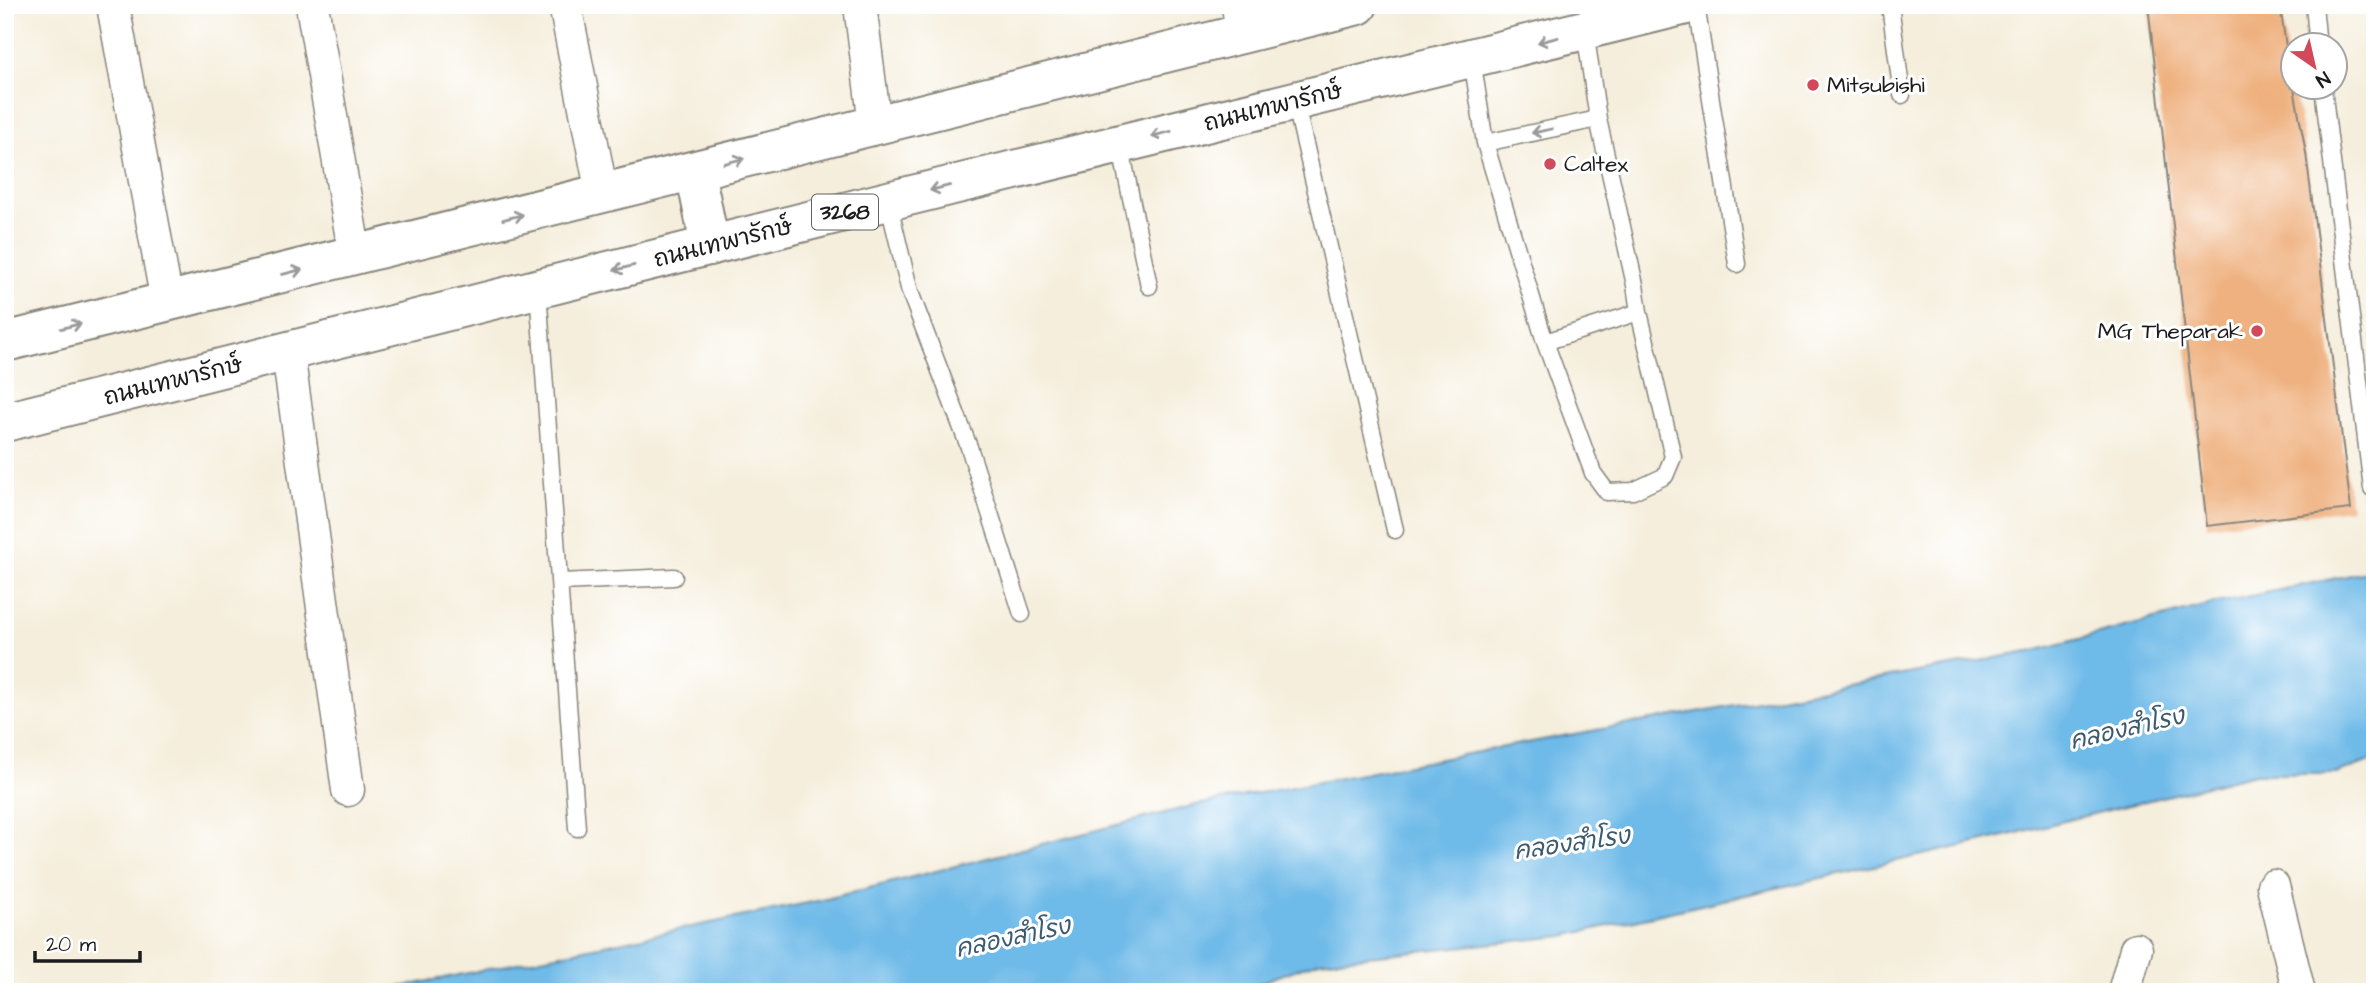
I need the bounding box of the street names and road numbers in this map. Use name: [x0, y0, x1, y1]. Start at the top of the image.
street label: ถนนเทพารักษ์: [1200, 73, 1347, 140]
road number: 3268: [812, 194, 878, 230]
street label: ถนนเทพารักษ์: [650, 209, 797, 276]
street label: ถนนเทพารักษ์: [100, 347, 247, 414]

